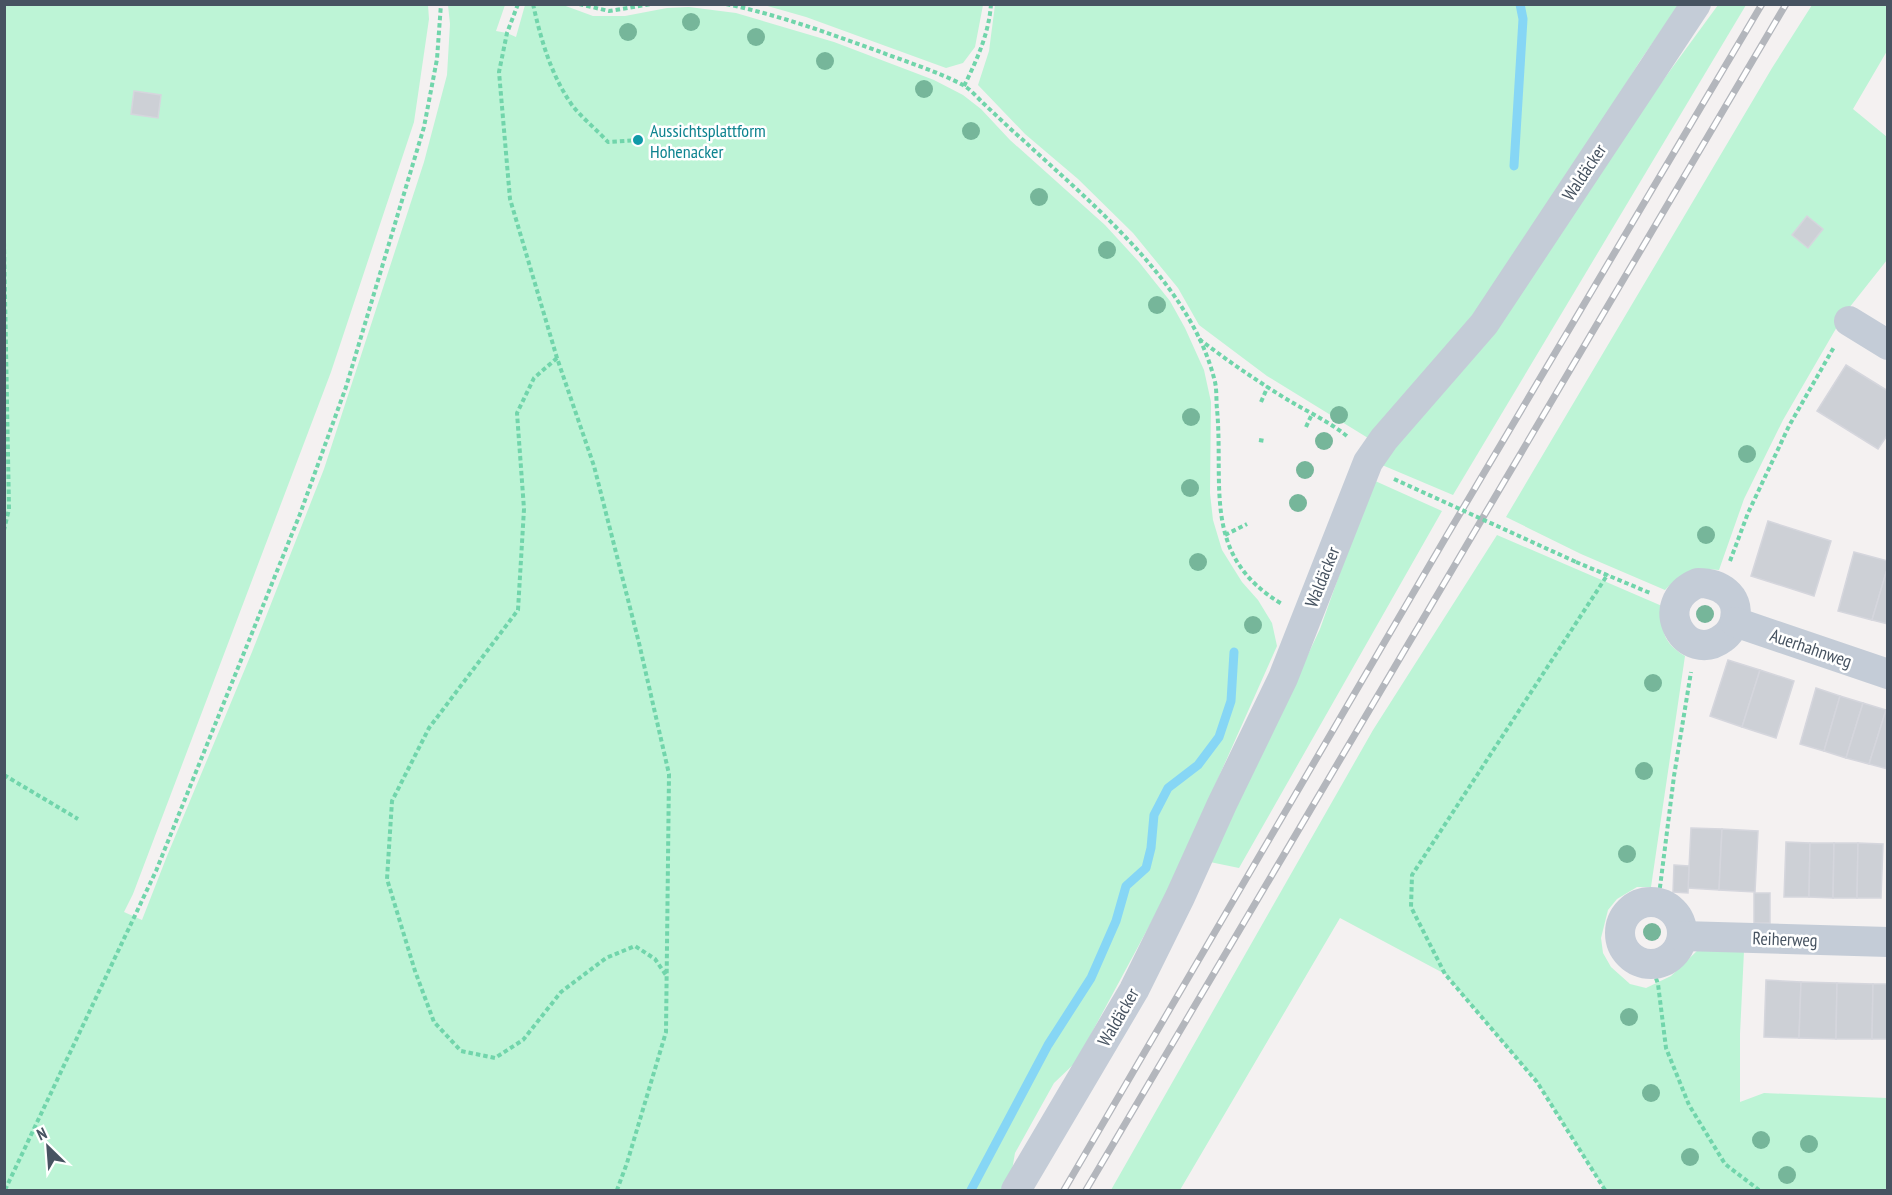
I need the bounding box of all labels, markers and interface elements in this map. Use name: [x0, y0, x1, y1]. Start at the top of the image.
place label: Aussichtsplattform Hohenacker: [650, 119, 766, 163]
marker: Aussichtsplattform Hohenacker: [631, 133, 645, 147]
street label: Waldäcker: [1557, 139, 1611, 205]
street label: Waldäcker: [1299, 543, 1345, 611]
street label: Auerhahnweg: [1767, 623, 1855, 673]
street label: Reiherweg: [1752, 926, 1818, 952]
street label: Waldäcker: [1092, 984, 1144, 1050]
north arrow: [18, 1117, 78, 1177]
text: N: [34, 1123, 50, 1144]

